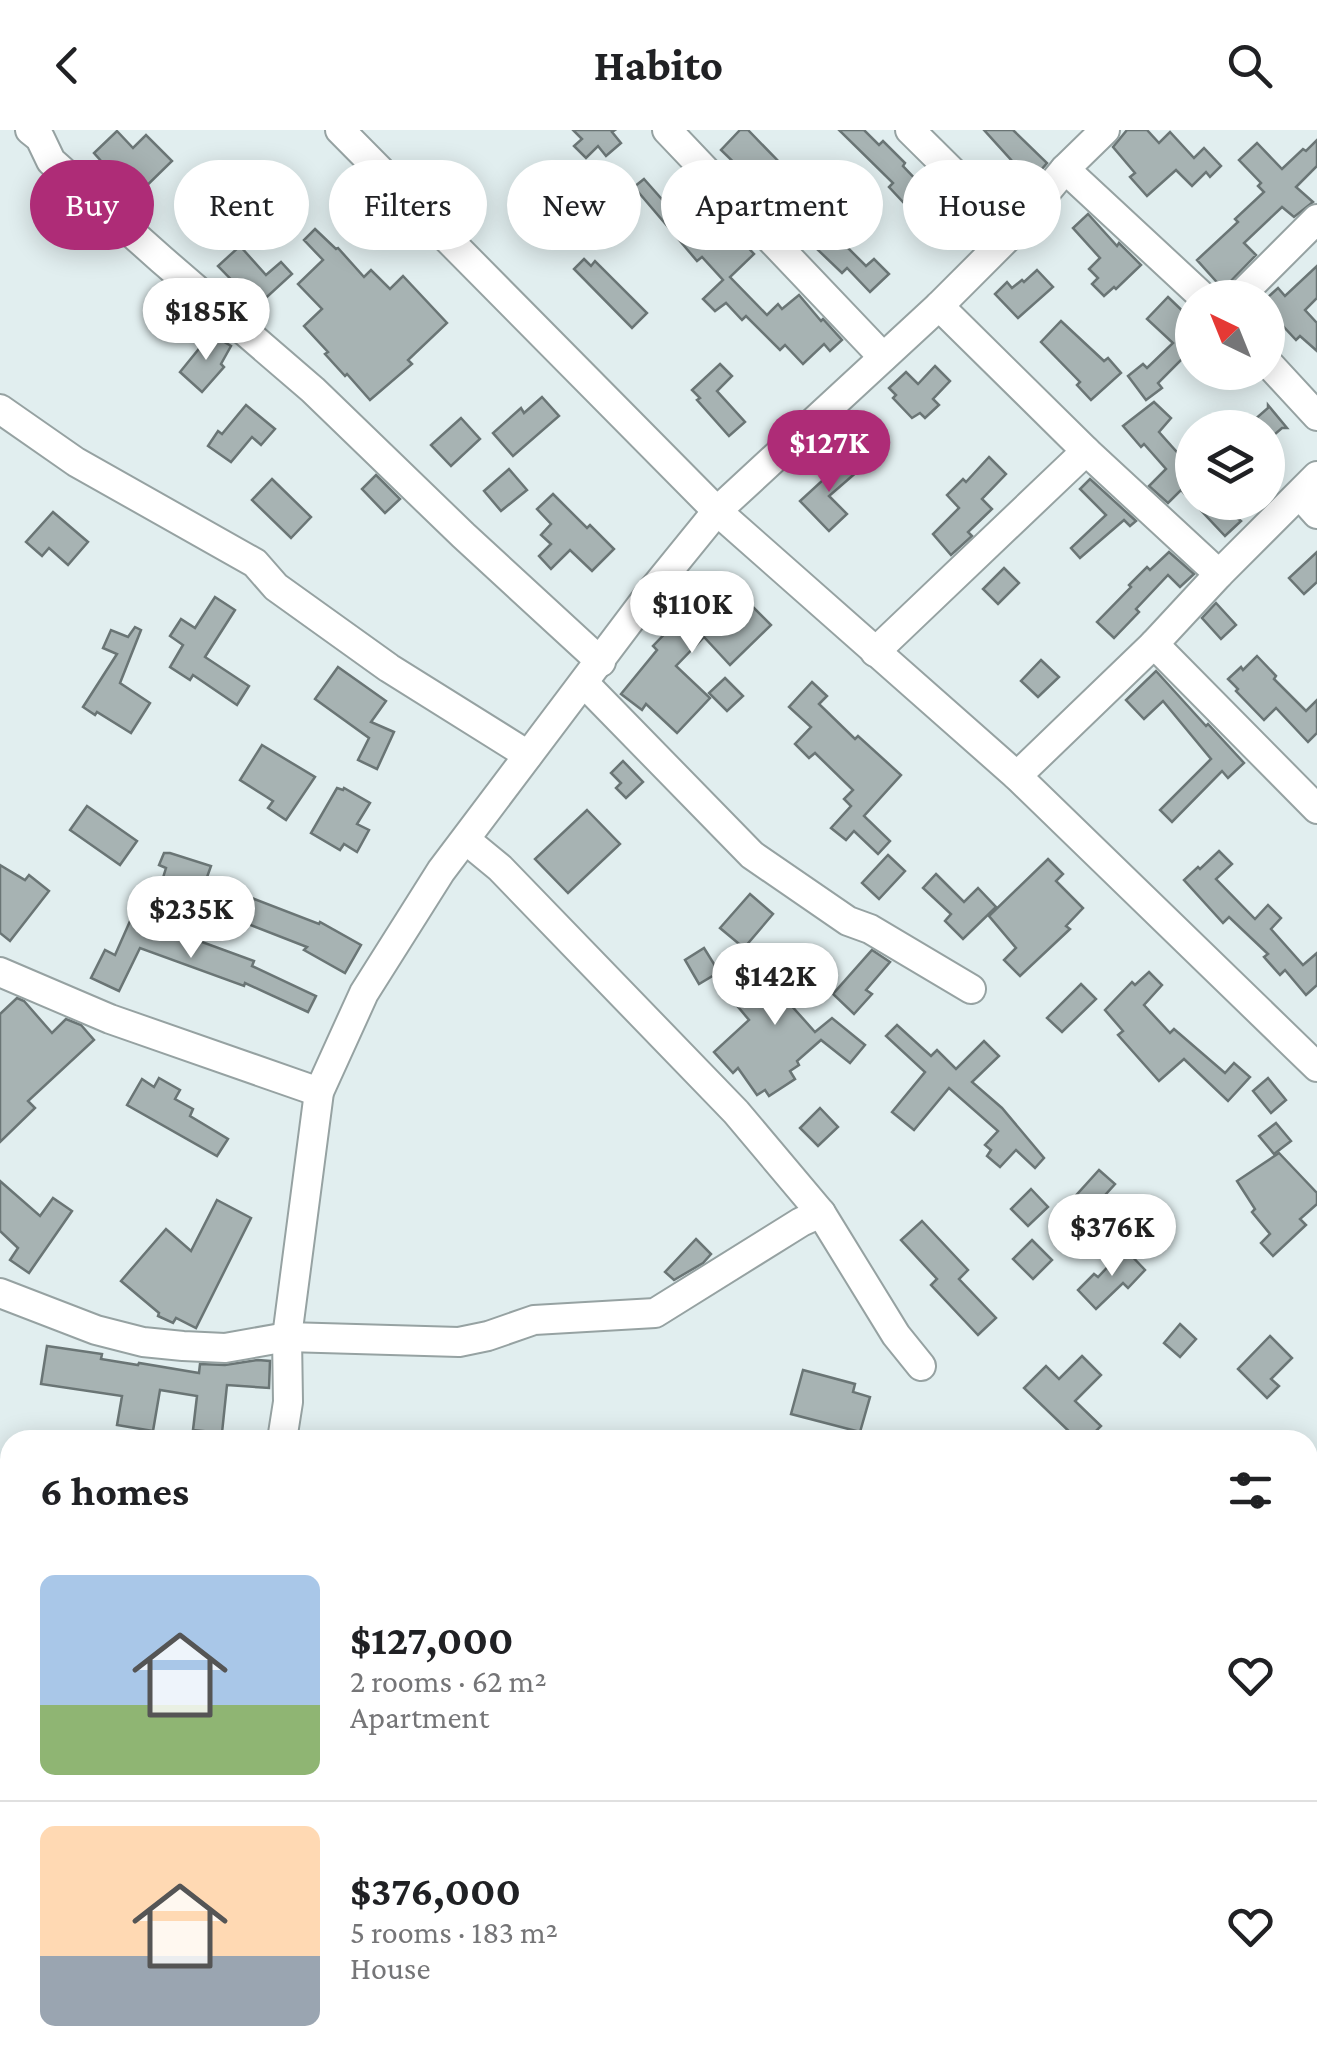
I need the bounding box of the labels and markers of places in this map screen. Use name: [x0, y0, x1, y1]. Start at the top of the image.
pin: $185K: [136, 278, 276, 363]
pin: $127K: [759, 410, 899, 495]
pin: $110K: [622, 571, 762, 656]
pin: $235K: [121, 876, 261, 961]
pin: $142K: [705, 943, 845, 1028]
pin: $376K: [1042, 1194, 1182, 1279]

